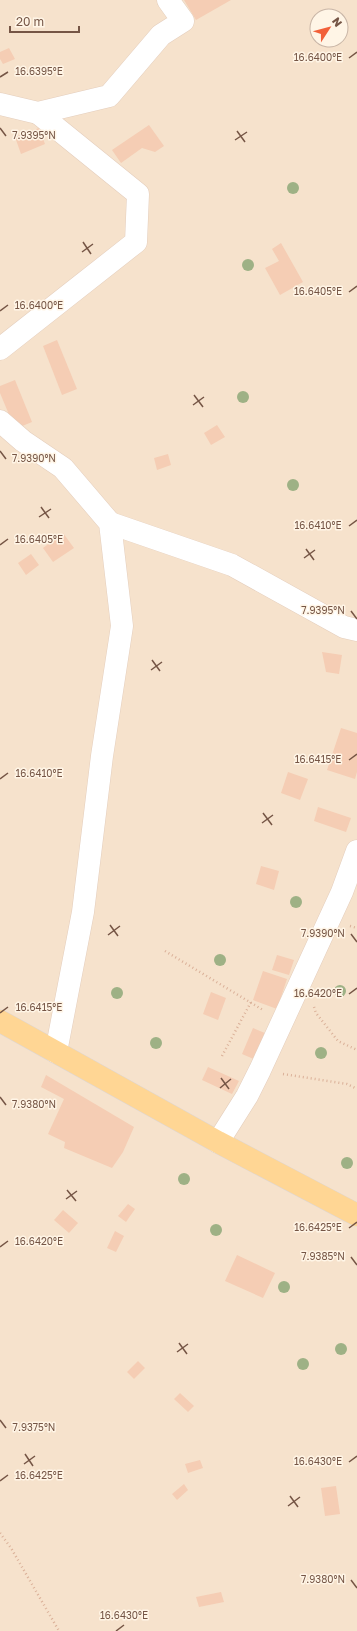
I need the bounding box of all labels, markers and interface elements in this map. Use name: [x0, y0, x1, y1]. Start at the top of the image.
scale bar: [10, 8, 79, 34]
north arrow: [309, 8, 349, 48]
text: 20 m: [16, 14, 44, 29]
text: N: [330, 15, 345, 29]
text: 16.6400°E: [294, 51, 342, 63]
text: 16.6395°E: [15, 65, 63, 77]
text: 7.9395°N: [12, 129, 56, 141]
text: 16.6405°E: [294, 285, 342, 297]
text: 16.6400°E: [15, 299, 63, 311]
text: 7.9390°N: [12, 452, 56, 464]
text: 16.6410°E: [294, 519, 342, 531]
text: 16.6405°E: [15, 533, 63, 545]
text: 7.9395°N: [301, 604, 345, 616]
text: 16.6415°E: [295, 753, 341, 765]
text: 16.6410°E: [15, 767, 63, 779]
text: 7.9390°N: [301, 927, 345, 939]
text: 16.6420°E: [294, 987, 342, 999]
text: 16.6415°E: [16, 1001, 62, 1013]
text: 7.9380°N: [12, 1098, 56, 1110]
text: 16.6425°E: [294, 1221, 342, 1233]
text: 16.6420°E: [15, 1235, 63, 1247]
text: 7.9385°N: [301, 1250, 345, 1262]
text: 7.9375°N: [13, 1421, 55, 1433]
text: 16.6430°E: [294, 1455, 342, 1467]
text: 16.6425°E: [15, 1469, 63, 1481]
text: 7.9380°N: [301, 1573, 345, 1585]
text: 16.6430°E: [100, 1609, 148, 1621]

